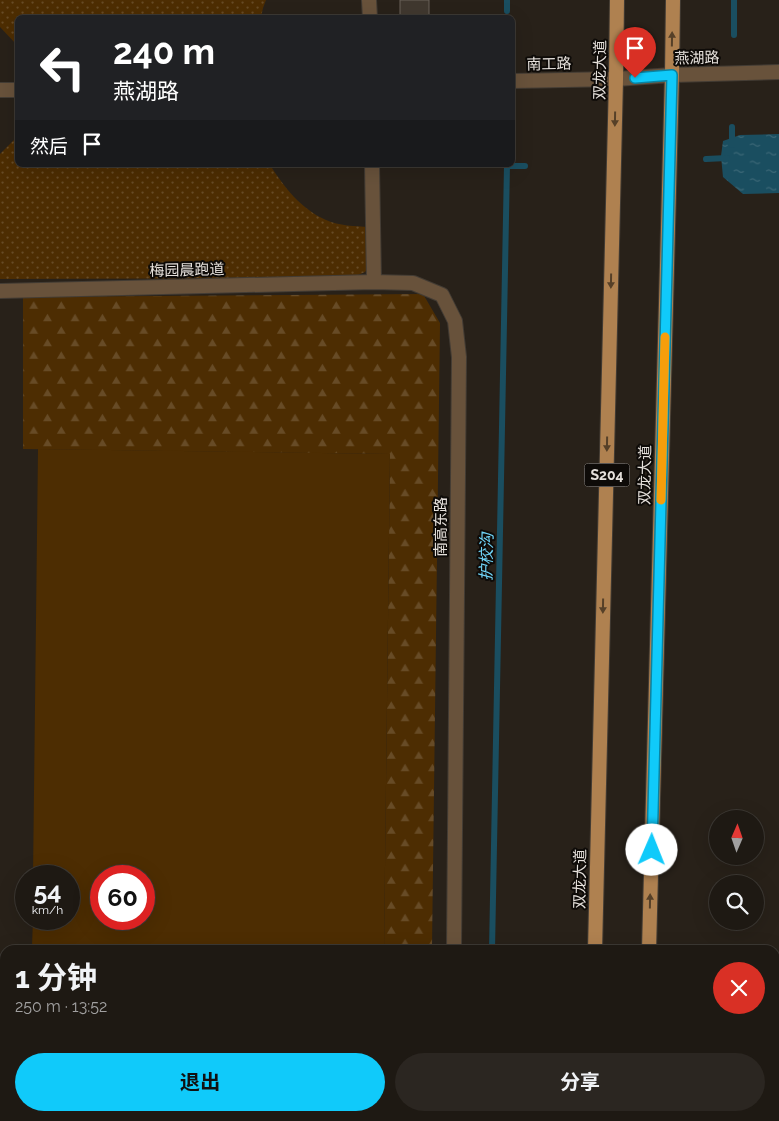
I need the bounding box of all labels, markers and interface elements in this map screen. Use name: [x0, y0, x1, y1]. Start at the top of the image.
pin: [614, 27, 656, 78]
text: 240 m: [113, 31, 215, 72]
one-way arrow: [668, 31, 676, 47]
icon: arrive: [621, 34, 649, 62]
icon: left: [30, 35, 95, 100]
street label: 双龙大道: [590, 40, 610, 100]
street label: 燕湖路: [674, 49, 720, 67]
street label: 南工路: [526, 55, 572, 73]
text: 燕湖路: [113, 78, 179, 104]
one-way arrow: [611, 111, 619, 127]
icon: arrive: [78, 130, 106, 158]
text: 然后: [30, 135, 68, 157]
street label: 梅园晨跑道: [149, 260, 225, 280]
one-way arrow: [607, 273, 615, 289]
one-way arrow: [603, 436, 611, 452]
street label: 双龙大道: [635, 445, 655, 505]
road number: S204: [584, 464, 630, 486]
street label: 南高东路: [432, 497, 450, 557]
water label: 护校沟: [477, 531, 496, 581]
one-way arrow: [599, 598, 607, 614]
north arrow: [709, 810, 764, 865]
map controls: [709, 810, 764, 930]
position arrow: [625, 823, 677, 875]
street label: 双龙大道: [570, 849, 590, 909]
speed limit sign: 60: [90, 865, 155, 930]
button: search: [709, 875, 764, 930]
text: 54: [33, 876, 62, 906]
one-way arrow: [647, 893, 655, 909]
text: km/h: [32, 903, 63, 917]
text: 1 分钟: [15, 960, 97, 995]
button: close: [713, 962, 765, 1014]
text: 250 m · 13:52: [15, 997, 107, 1016]
button: 退出: [15, 1053, 385, 1111]
button: 分享: [395, 1053, 765, 1111]

